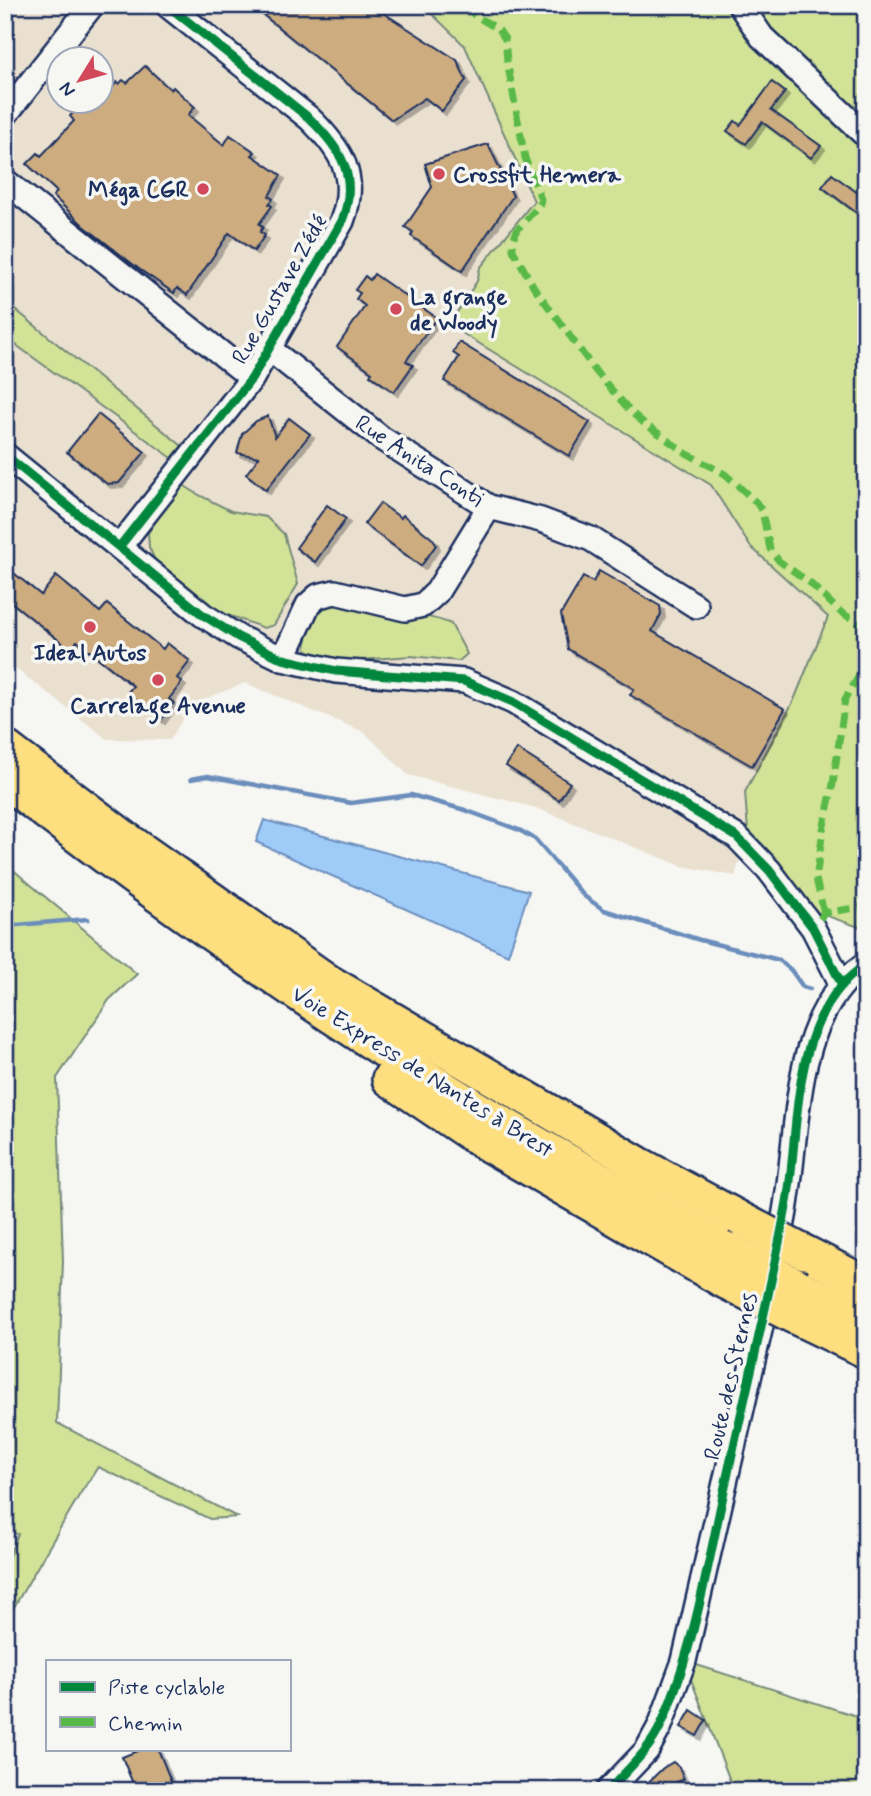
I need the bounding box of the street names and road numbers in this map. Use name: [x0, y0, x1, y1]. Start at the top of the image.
street label: Rue Gustave Zédé: [226, 210, 336, 370]
street label: Rue Anita Conti: [349, 409, 489, 515]
street label: Voie Express de Nantes à Brest: [285, 980, 558, 1166]
street label: Route des Sternes: [698, 1290, 766, 1463]

